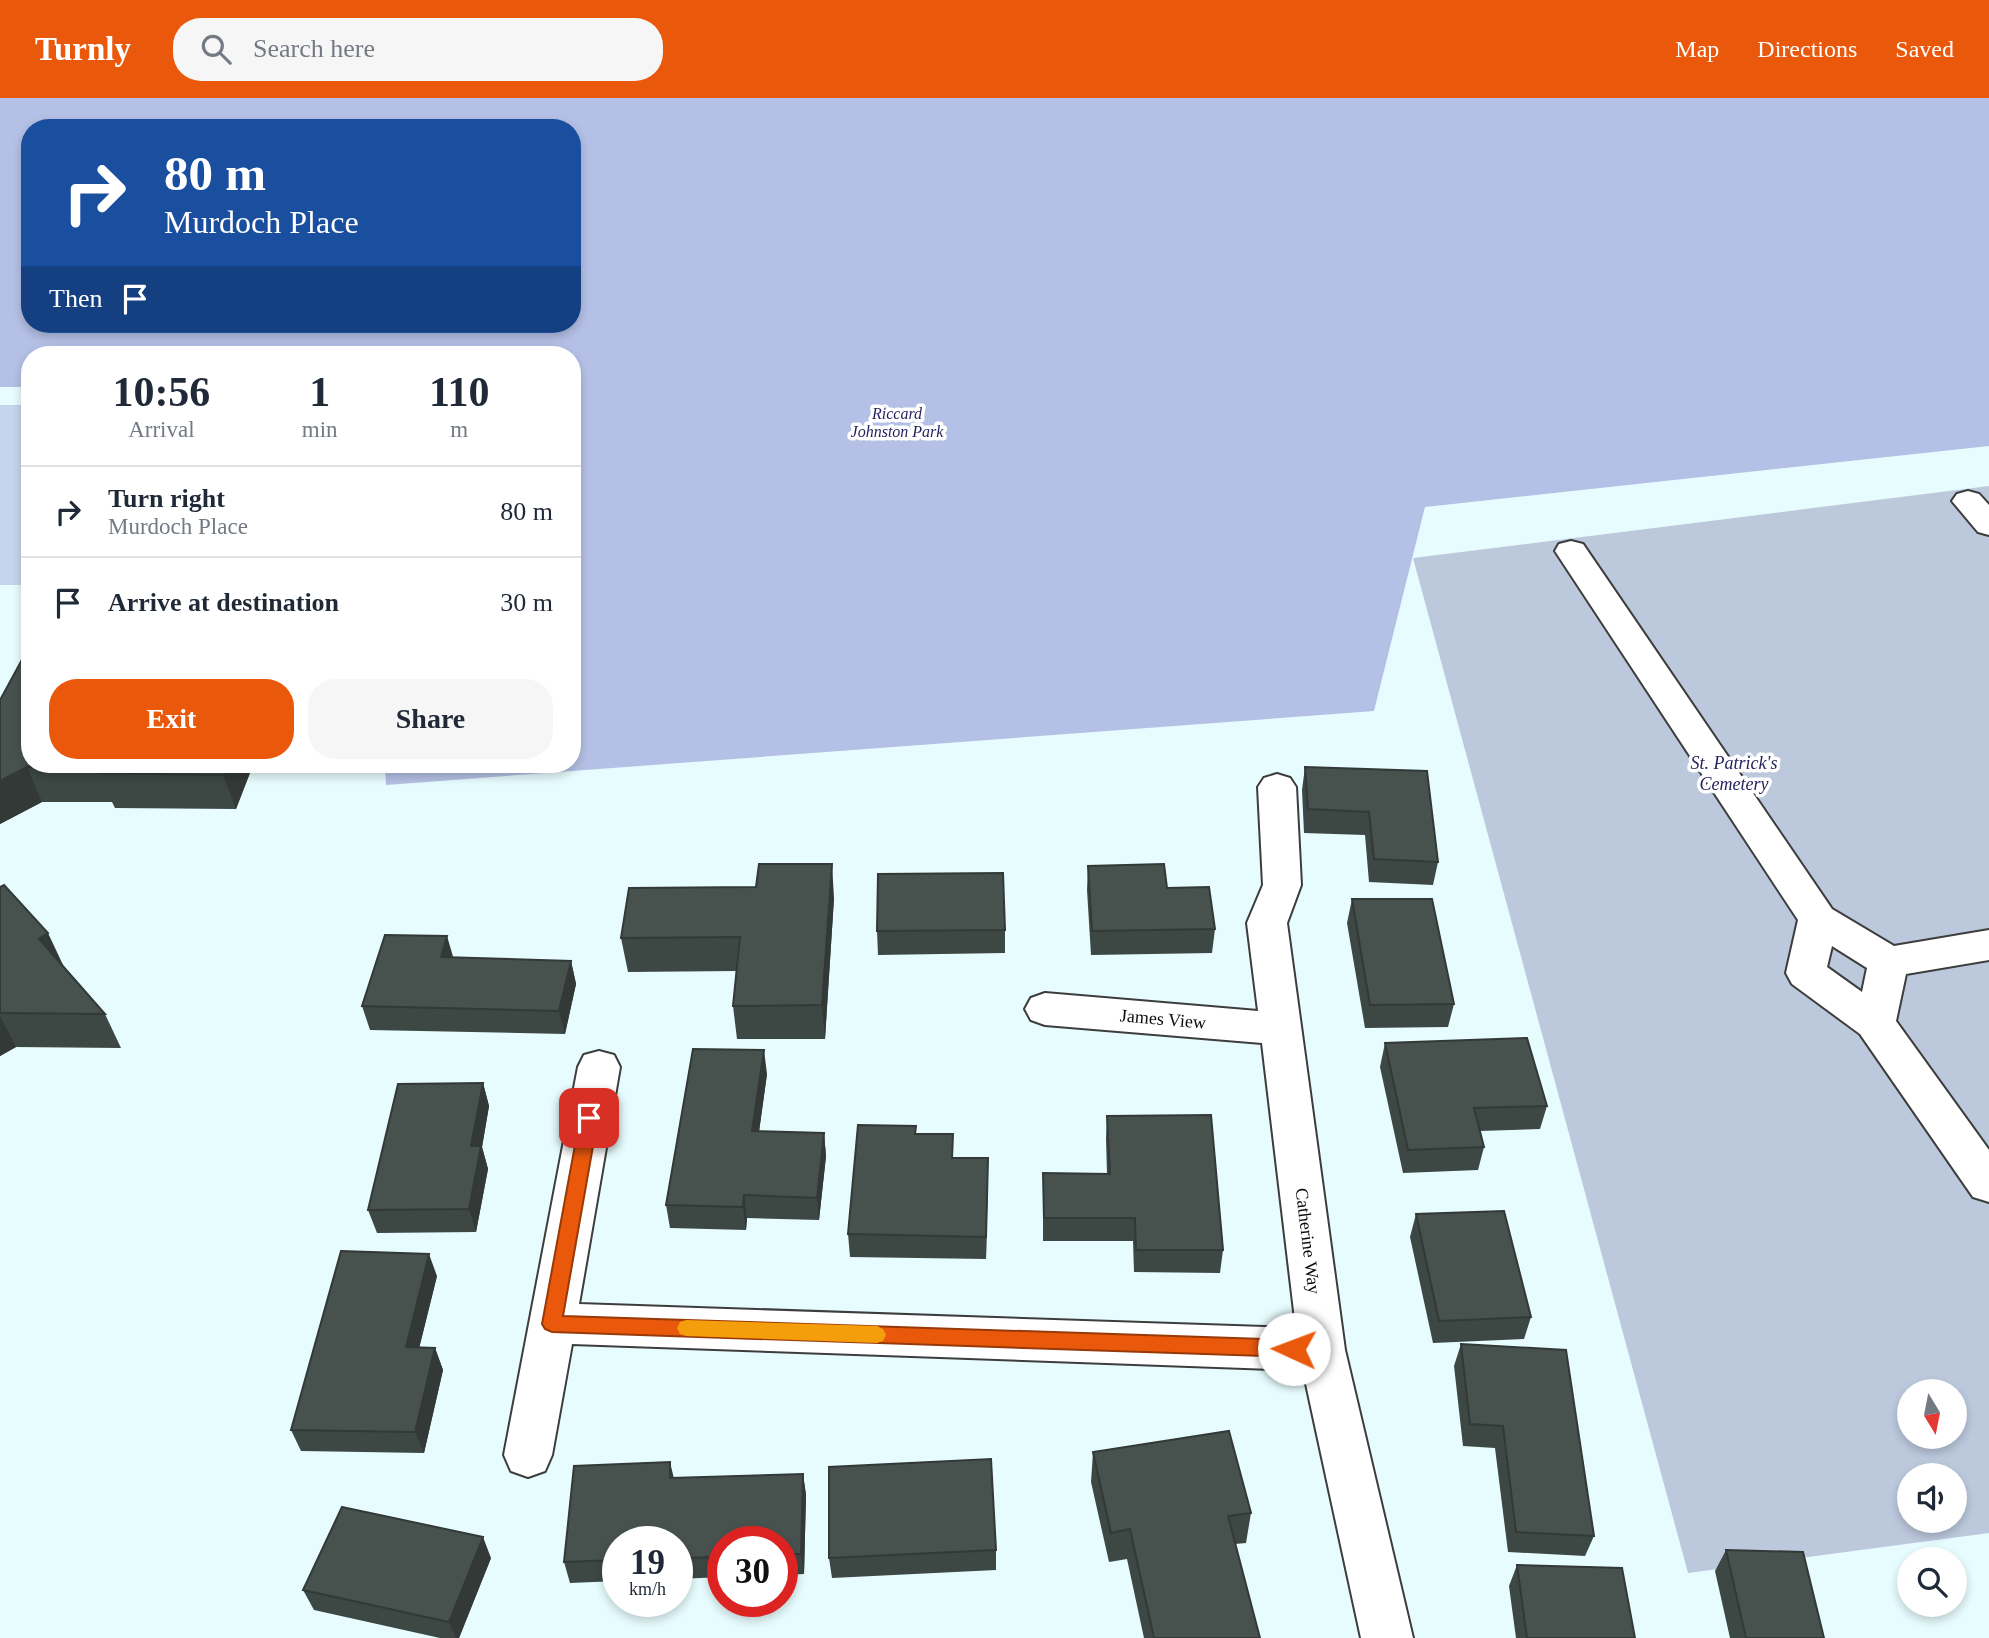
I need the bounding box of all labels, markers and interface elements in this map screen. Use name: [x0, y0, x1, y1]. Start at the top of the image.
search box: [173, 18, 663, 81]
icon: search: [197, 30, 235, 68]
text: Turnly: [35, 31, 131, 67]
text: Search here: [253, 34, 375, 63]
text: Map: [1675, 36, 1719, 62]
text: Directions: [1757, 36, 1857, 62]
text: Saved: [1895, 36, 1954, 62]
text: 80 m: [164, 146, 266, 201]
icon: right: [49, 147, 140, 238]
text: Murdoch Place: [164, 204, 359, 240]
icon: arrive: [116, 280, 154, 318]
text: Then: [49, 284, 102, 313]
text: 10:56: [112, 369, 210, 415]
text: 1: [309, 369, 330, 415]
text: 110: [429, 369, 490, 415]
park label: Riccard Johnston Park: [851, 405, 944, 440]
text: Arrival: [128, 417, 195, 442]
text: min: [302, 417, 338, 442]
text: m: [450, 417, 468, 442]
text: Turn right: [108, 484, 225, 513]
icon: right: [49, 493, 87, 531]
text: 80 m: [500, 497, 553, 526]
text: Murdoch Place: [108, 514, 248, 539]
icon: arrive: [49, 584, 87, 622]
text: Arrive at destination: [108, 588, 339, 617]
text: 30 m: [500, 588, 553, 617]
button: Exit: [49, 679, 294, 759]
button: Share: [308, 679, 553, 759]
park label: St. Patrick's Cemetery: [1691, 753, 1777, 794]
street label: James View: [1119, 1005, 1207, 1033]
pin: [559, 1088, 619, 1148]
icon: arrive: [570, 1099, 608, 1137]
street label: Catherine Way: [1292, 1187, 1324, 1295]
position arrow: [1257, 1312, 1331, 1386]
north arrow: [1897, 1379, 1967, 1449]
map controls: [1897, 1379, 1967, 1617]
button: sound: [1897, 1463, 1967, 1533]
speed limit sign: 30: [707, 1526, 798, 1617]
text: 19: [630, 1543, 665, 1582]
button: search: [1897, 1547, 1967, 1617]
text: km/h: [629, 1579, 666, 1599]

